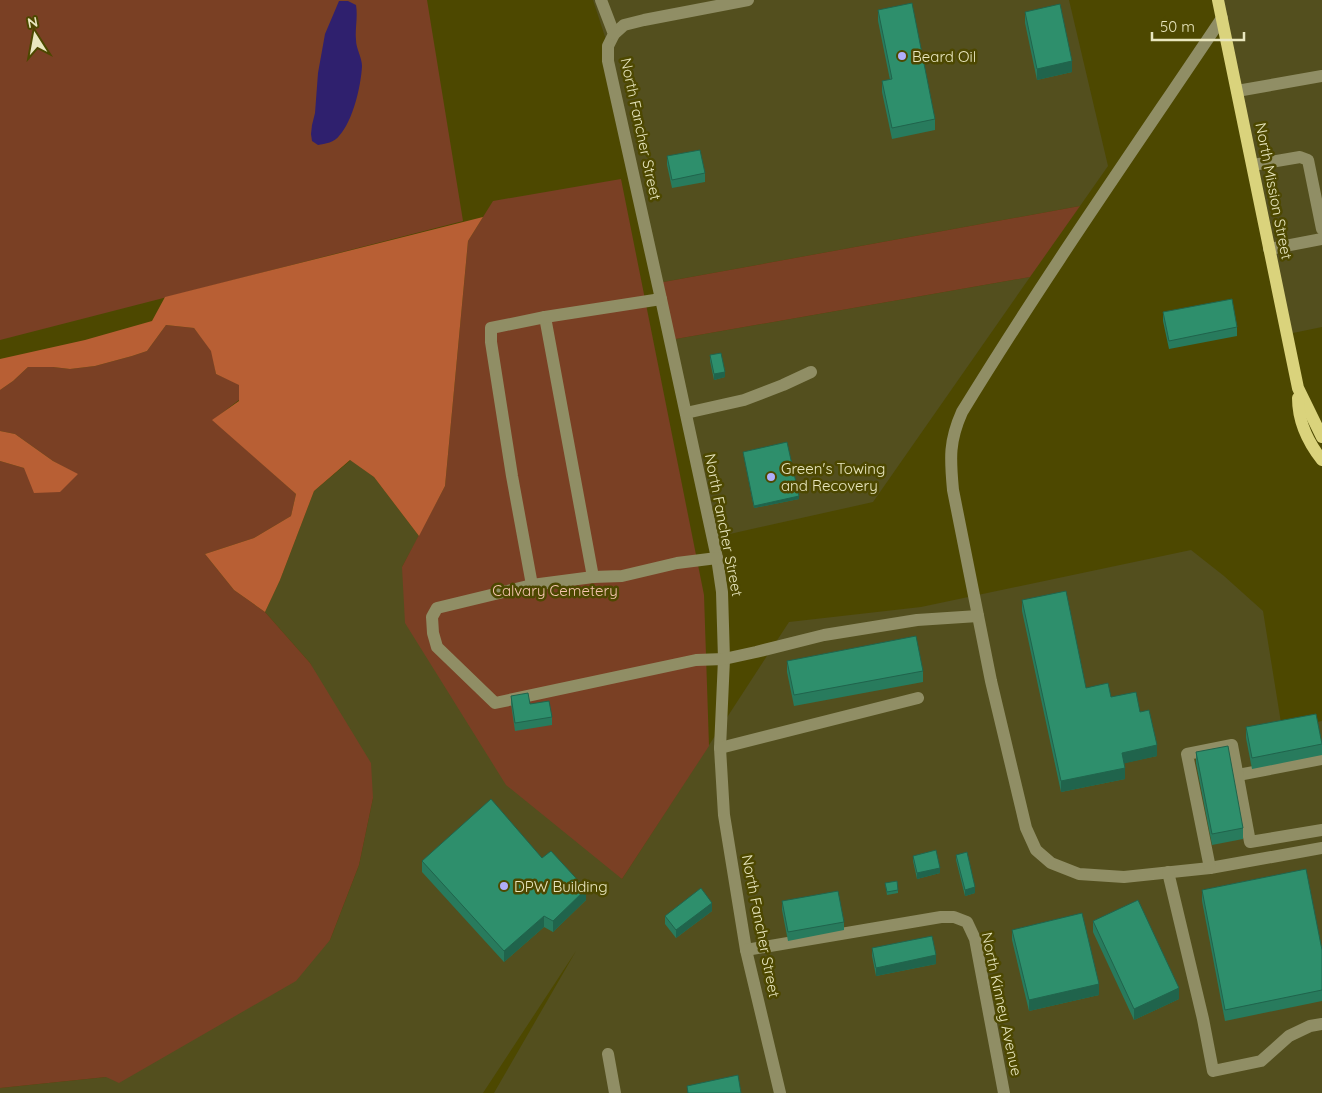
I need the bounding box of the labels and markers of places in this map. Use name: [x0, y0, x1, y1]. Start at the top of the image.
place label: Beard Oil: [912, 47, 976, 66]
marker: Beard Oil: [896, 50, 908, 62]
place label: Green's Towing and Recovery: [781, 459, 885, 495]
marker: Green's Towing and Recovery: [765, 471, 777, 483]
place label: DPW Building: [514, 877, 608, 896]
marker: DPW Building: [498, 880, 510, 892]

